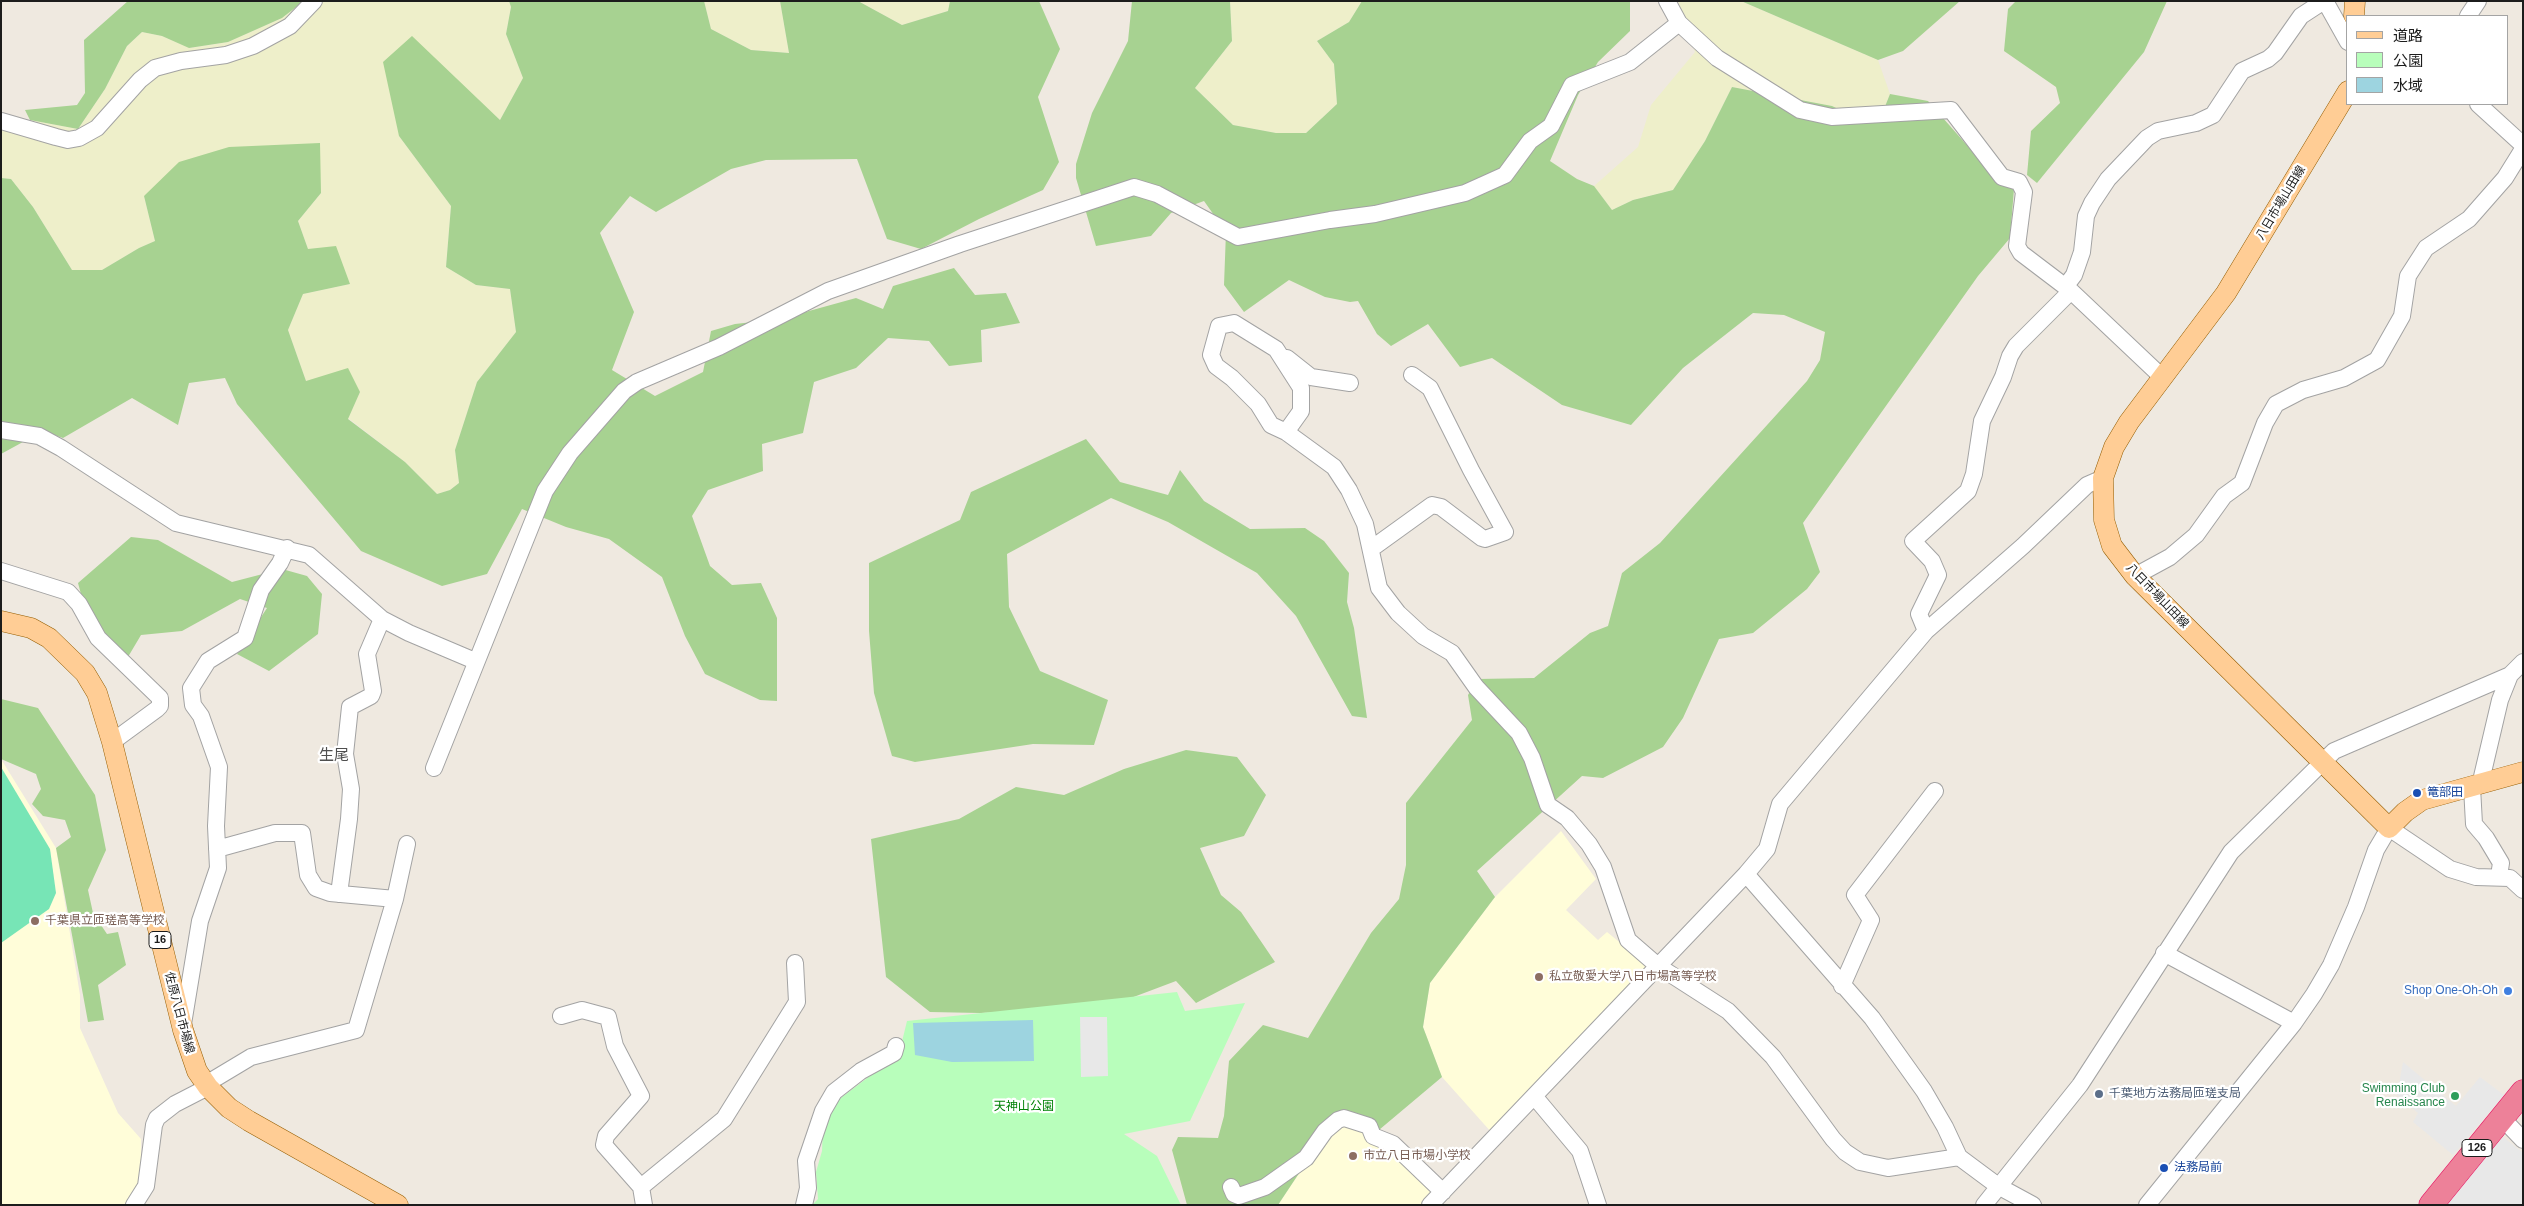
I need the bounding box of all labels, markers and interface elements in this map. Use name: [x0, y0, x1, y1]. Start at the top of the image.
legend: [2346, 15, 2509, 105]
text: 道路: [2393, 27, 2423, 44]
text: 公園: [2393, 52, 2423, 69]
text: 水域: [2393, 77, 2423, 94]
street label: 八日市場山田線: [2253, 163, 2309, 243]
street label: 八日市場山田線: [2123, 561, 2191, 631]
district label: 生尾: [319, 747, 349, 765]
place label: 篭部田: [2427, 786, 2463, 800]
marker: 篭部田: [2411, 787, 2423, 799]
place label: 千葉県立匝瑳高等学校: [45, 914, 165, 928]
marker: 千葉県立匝瑳高等学校: [29, 915, 41, 927]
road number: 16: [149, 932, 171, 948]
place label: 私立敬愛大学八日市場高等学校: [1549, 970, 1717, 984]
street label: 佐原八日市場線: [161, 971, 197, 1055]
marker: 私立敬愛大学八日市場高等学校: [1533, 971, 1545, 983]
place label: Shop One-Oh-Oh: [2404, 984, 2498, 998]
marker: Shop One-Oh-Oh: [2502, 985, 2514, 997]
place label: Swimming Club Renaissance: [2362, 1082, 2445, 1110]
place label: 千葉地方法務局匝瑳支局: [2109, 1087, 2241, 1101]
marker: 千葉地方法務局匝瑳支局: [2093, 1088, 2105, 1100]
marker: Swimming Club Renaissance: [2449, 1090, 2461, 1102]
park label: 天神山公園: [994, 1100, 1054, 1114]
road number: 126: [2462, 1140, 2492, 1156]
place label: 市立八日市場小学校: [1363, 1149, 1471, 1163]
marker: 市立八日市場小学校: [1347, 1150, 1359, 1162]
place label: 法務局前: [2174, 1161, 2222, 1175]
marker: 法務局前: [2158, 1162, 2170, 1174]

